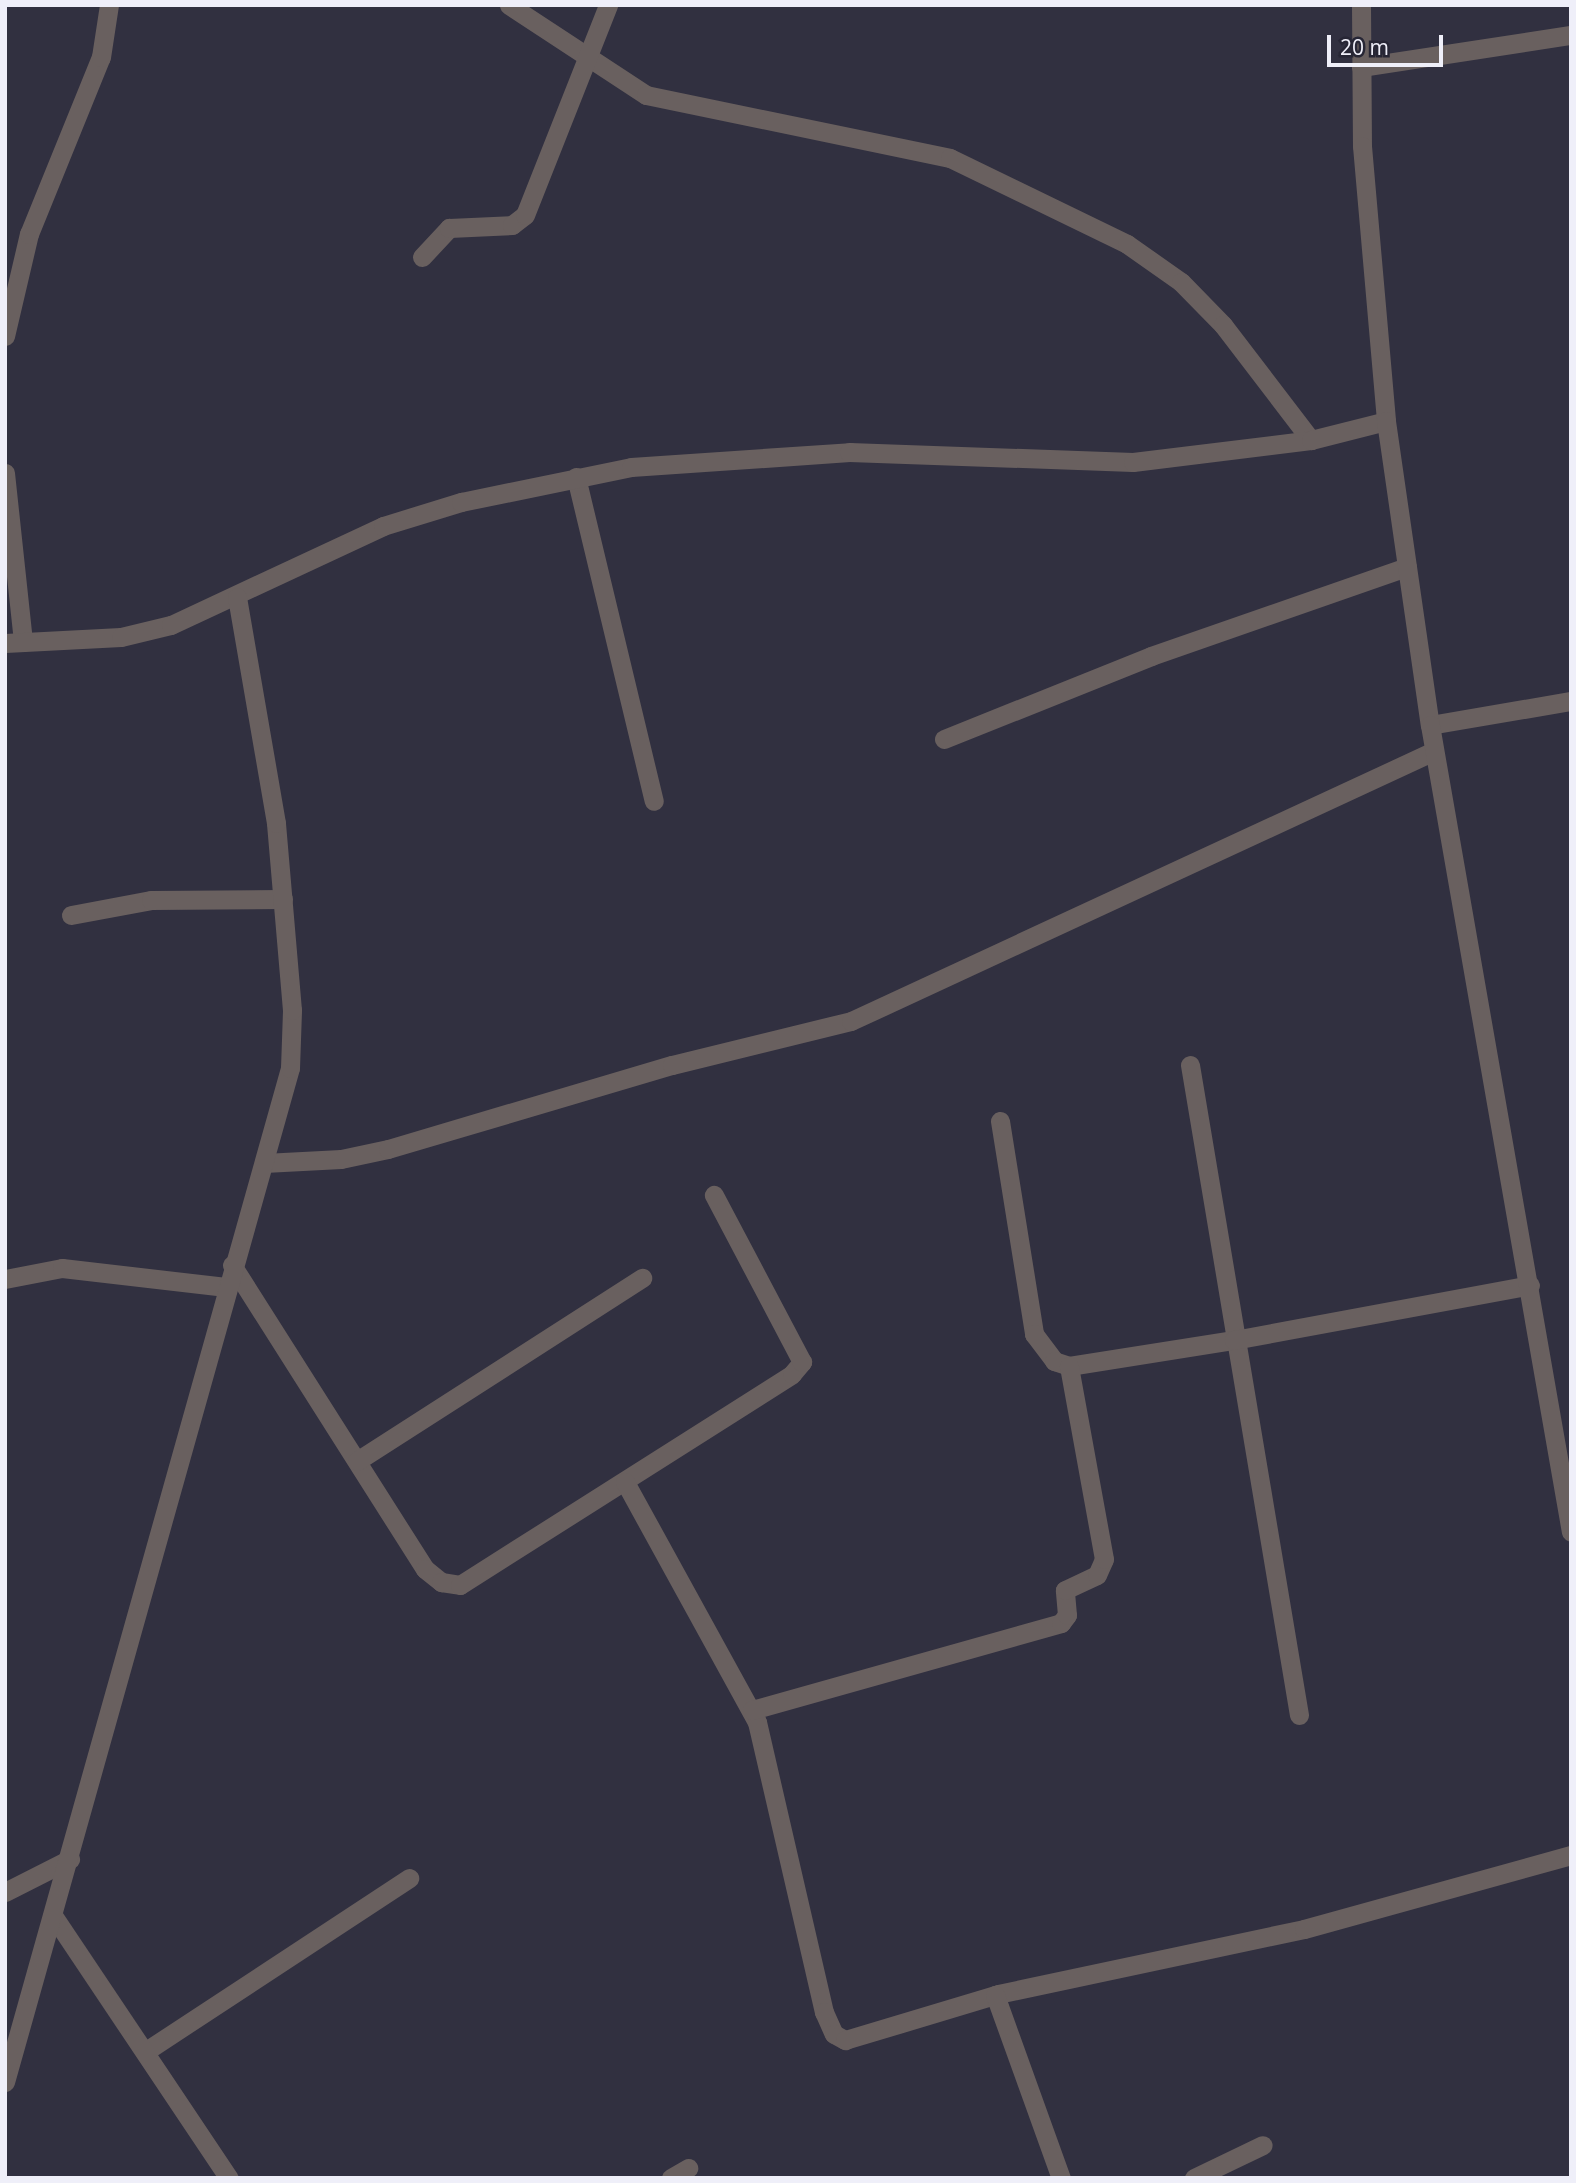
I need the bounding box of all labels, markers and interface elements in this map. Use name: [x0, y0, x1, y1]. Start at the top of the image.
scale bar: [1331, 21, 1446, 65]
text: 20 m: [1340, 33, 1389, 61]

